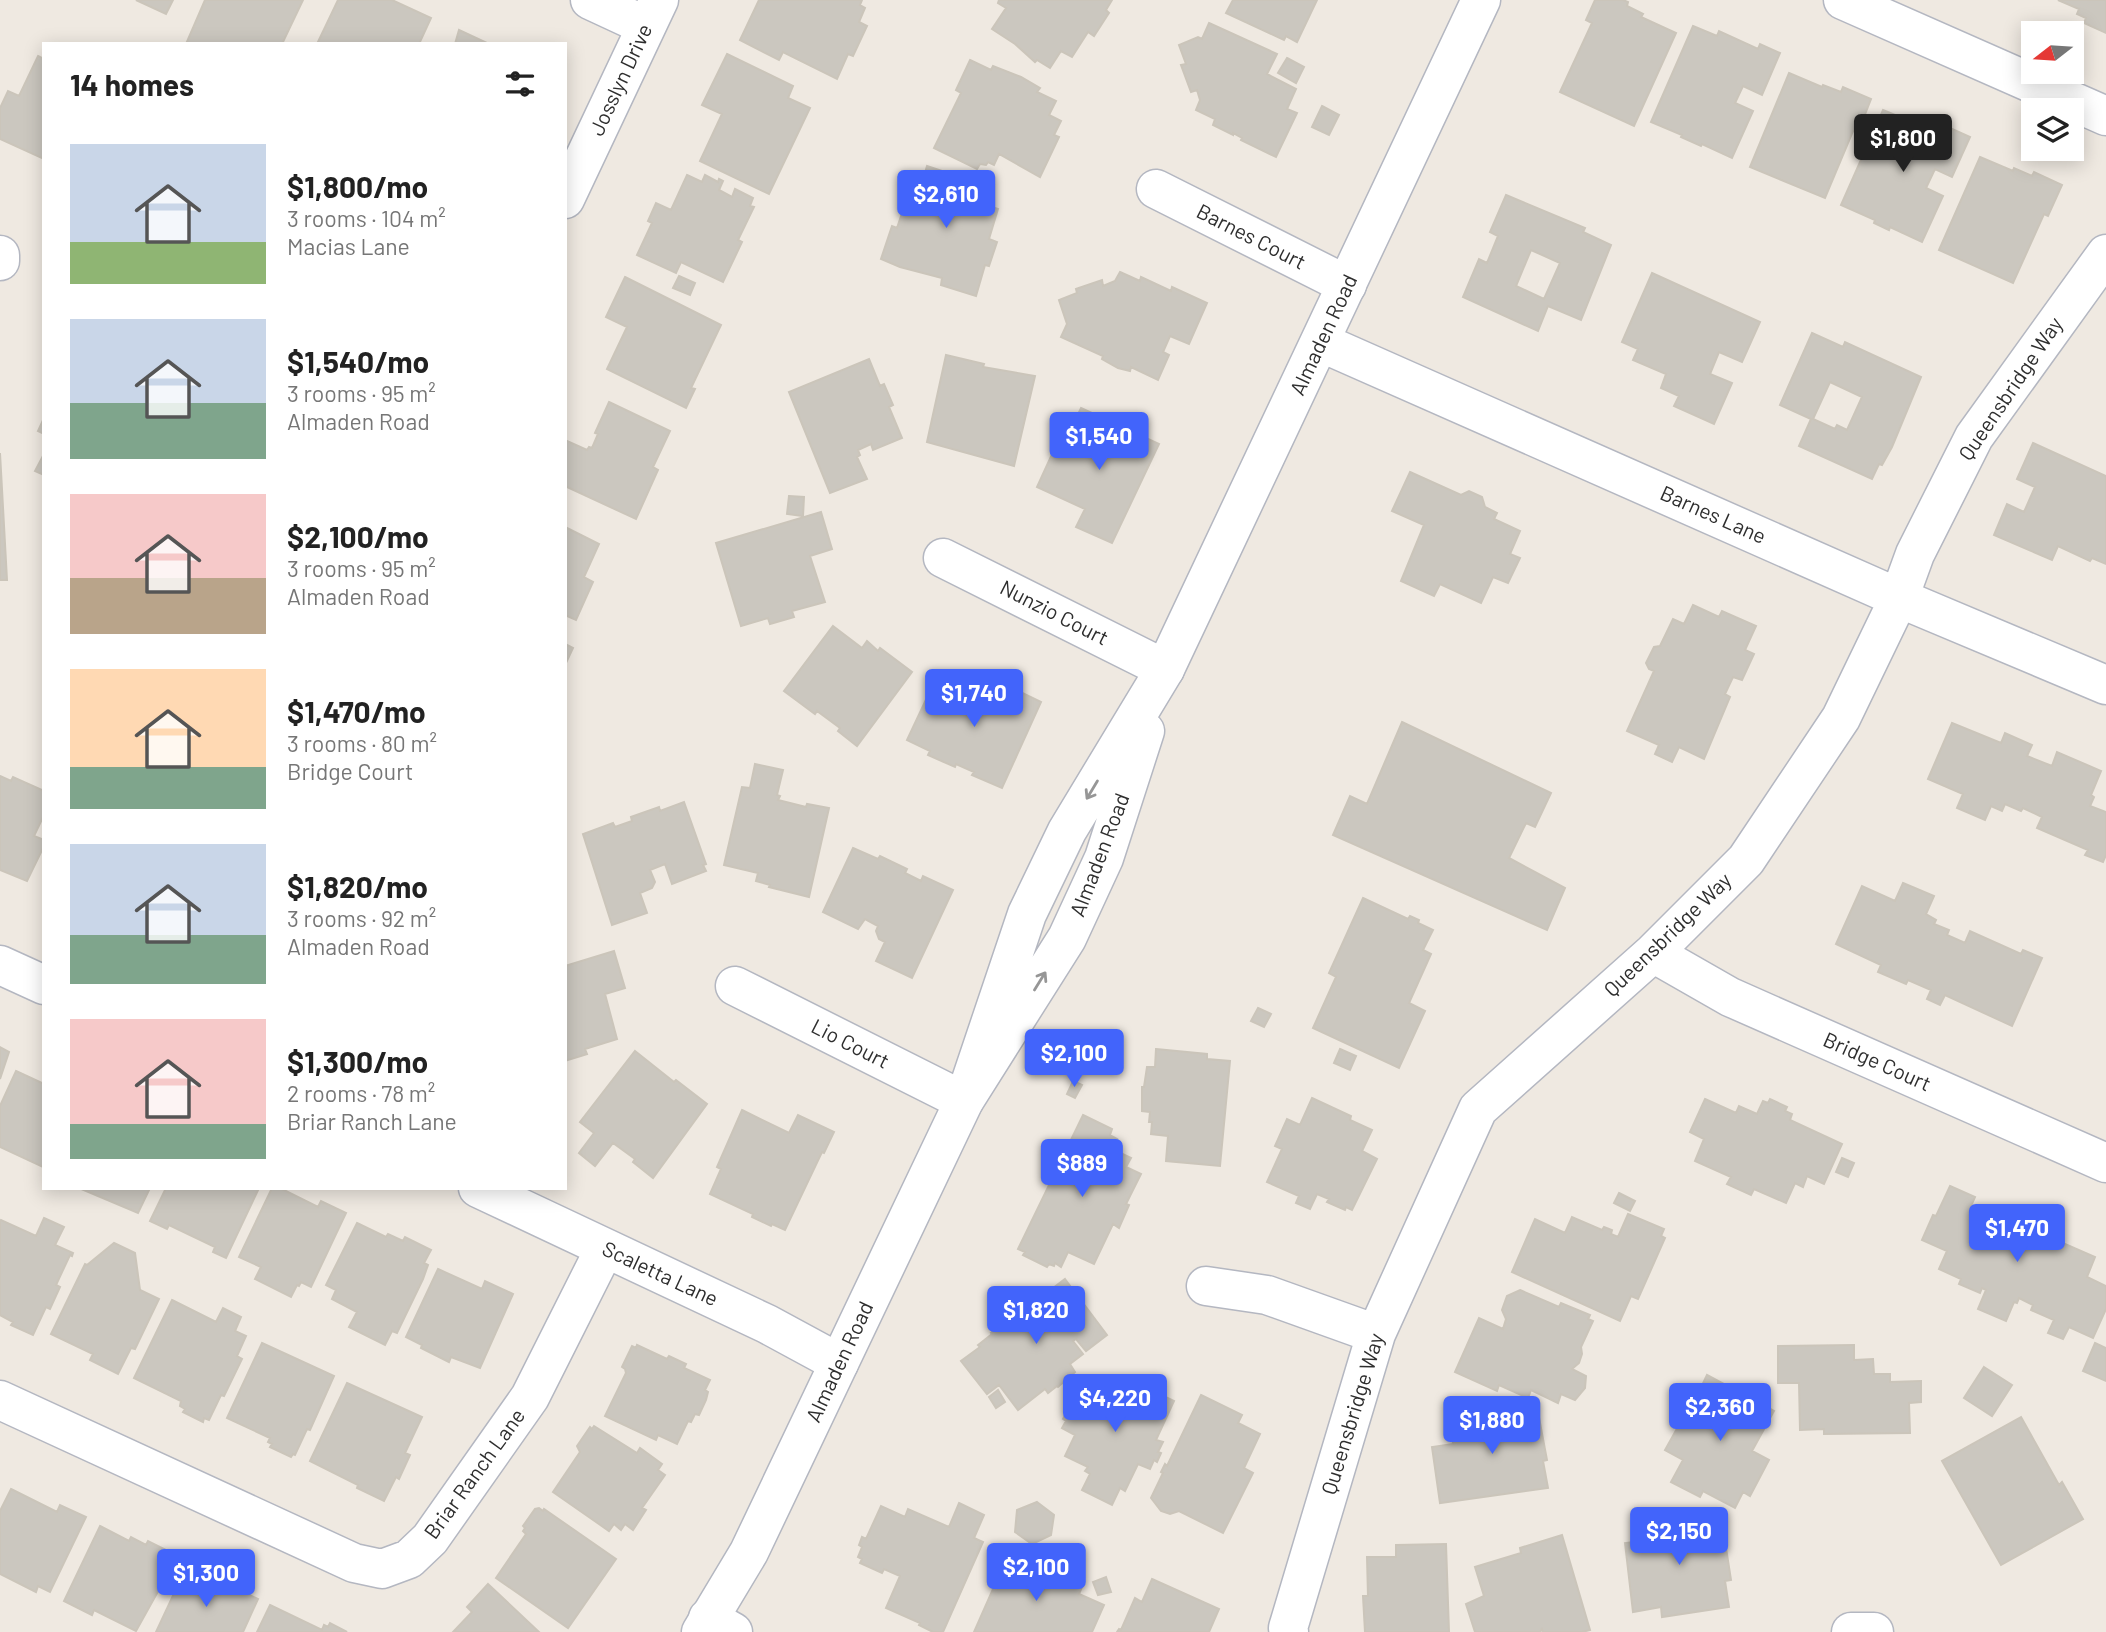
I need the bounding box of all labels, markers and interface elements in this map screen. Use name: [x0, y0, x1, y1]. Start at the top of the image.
street label: Josslyn Drive: [583, 20, 656, 139]
north arrow: [2021, 21, 2084, 84]
map controls: [2021, 21, 2084, 161]
icon: filters: [501, 65, 539, 103]
text: 14 homes: [70, 66, 194, 102]
button: layers: [2021, 98, 2084, 161]
pin: $1,800: [1846, 114, 1960, 174]
text: $1,800: [1870, 123, 1936, 151]
text: $1,800/mo: [287, 168, 428, 204]
pin: $2,610: [889, 170, 1003, 230]
icon: home: [126, 172, 210, 256]
text: $2,610: [913, 179, 979, 207]
street label: Barnes Court: [1193, 198, 1310, 274]
text: 3 rooms · 104 m²: [287, 204, 446, 232]
text: Macias Lane: [287, 232, 410, 260]
street label: Almaden Road: [1284, 270, 1362, 399]
street label: Queensbridge Way: [1953, 312, 2067, 465]
text: $1,540/mo: [287, 343, 429, 379]
icon: home: [126, 347, 210, 431]
text: 3 rooms · 95 m²: [287, 379, 436, 407]
text: Almaden Road: [287, 407, 430, 435]
pin: $1,540: [1042, 412, 1156, 472]
text: $1,540: [1066, 421, 1132, 449]
street label: Barnes Lane: [1657, 479, 1770, 548]
text: $2,100/mo: [287, 518, 429, 554]
icon: home: [126, 522, 210, 606]
text: 3 rooms · 95 m²: [287, 554, 436, 582]
street label: Nunzio Court: [996, 574, 1113, 650]
text: Almaden Road: [287, 582, 430, 610]
pin: $1,740: [917, 670, 1031, 729]
text: $1,740: [941, 678, 1007, 706]
text: $1,470/mo: [287, 693, 426, 729]
icon: home: [126, 697, 210, 781]
text: 3 rooms · 80 m²: [287, 729, 437, 757]
text: Bridge Court: [287, 757, 413, 785]
one-way arrow: [1084, 779, 1098, 799]
street label: Almaden Road: [1064, 789, 1134, 920]
street label: Queensbridge Way: [1598, 867, 1736, 1001]
text: $1,820/mo: [287, 868, 428, 904]
icon: home: [126, 872, 210, 956]
text: 3 rooms · 92 m²: [287, 904, 436, 932]
text: Almaden Road: [287, 932, 430, 960]
one-way arrow: [1033, 972, 1047, 992]
street label: Lio Court: [808, 1012, 894, 1073]
street label: Bridge Court: [1820, 1026, 1935, 1095]
pin: $2,100: [1017, 1030, 1131, 1089]
text: $2,100: [1041, 1038, 1107, 1066]
text: $1,300/mo: [287, 1043, 428, 1079]
icon: home: [126, 1047, 210, 1131]
text: 2 rooms · 78 m²: [287, 1079, 435, 1107]
text: Briar Ranch Lane: [287, 1107, 457, 1135]
pin: $889: [1041, 1140, 1123, 1199]
text: $889: [1057, 1148, 1107, 1176]
pin: $1,470: [1960, 1204, 2074, 1264]
text: $1,470: [1985, 1213, 2049, 1241]
street label: Scaletta Lane: [599, 1235, 723, 1310]
pin: $1,820: [979, 1286, 1093, 1346]
text: $1,820: [1003, 1295, 1069, 1323]
street label: Almaden Road: [800, 1297, 878, 1426]
street label: Queensbridge Way: [1315, 1330, 1388, 1497]
pin: $4,220: [1058, 1374, 1172, 1434]
text: $4,220: [1079, 1383, 1151, 1411]
pin: $2,360: [1663, 1384, 1777, 1443]
text: $2,360: [1685, 1392, 1755, 1420]
pin: $1,880: [1435, 1396, 1549, 1456]
street label: Briar Ranch Lane: [418, 1403, 529, 1543]
text: $1,880: [1459, 1405, 1525, 1433]
pin: $2,150: [1622, 1508, 1736, 1567]
text: $2,150: [1646, 1516, 1712, 1544]
pin: $2,100: [979, 1544, 1093, 1603]
pin: $1,300: [149, 1550, 263, 1609]
text: $2,100: [1003, 1552, 1069, 1580]
text: $1,300: [173, 1558, 239, 1586]

